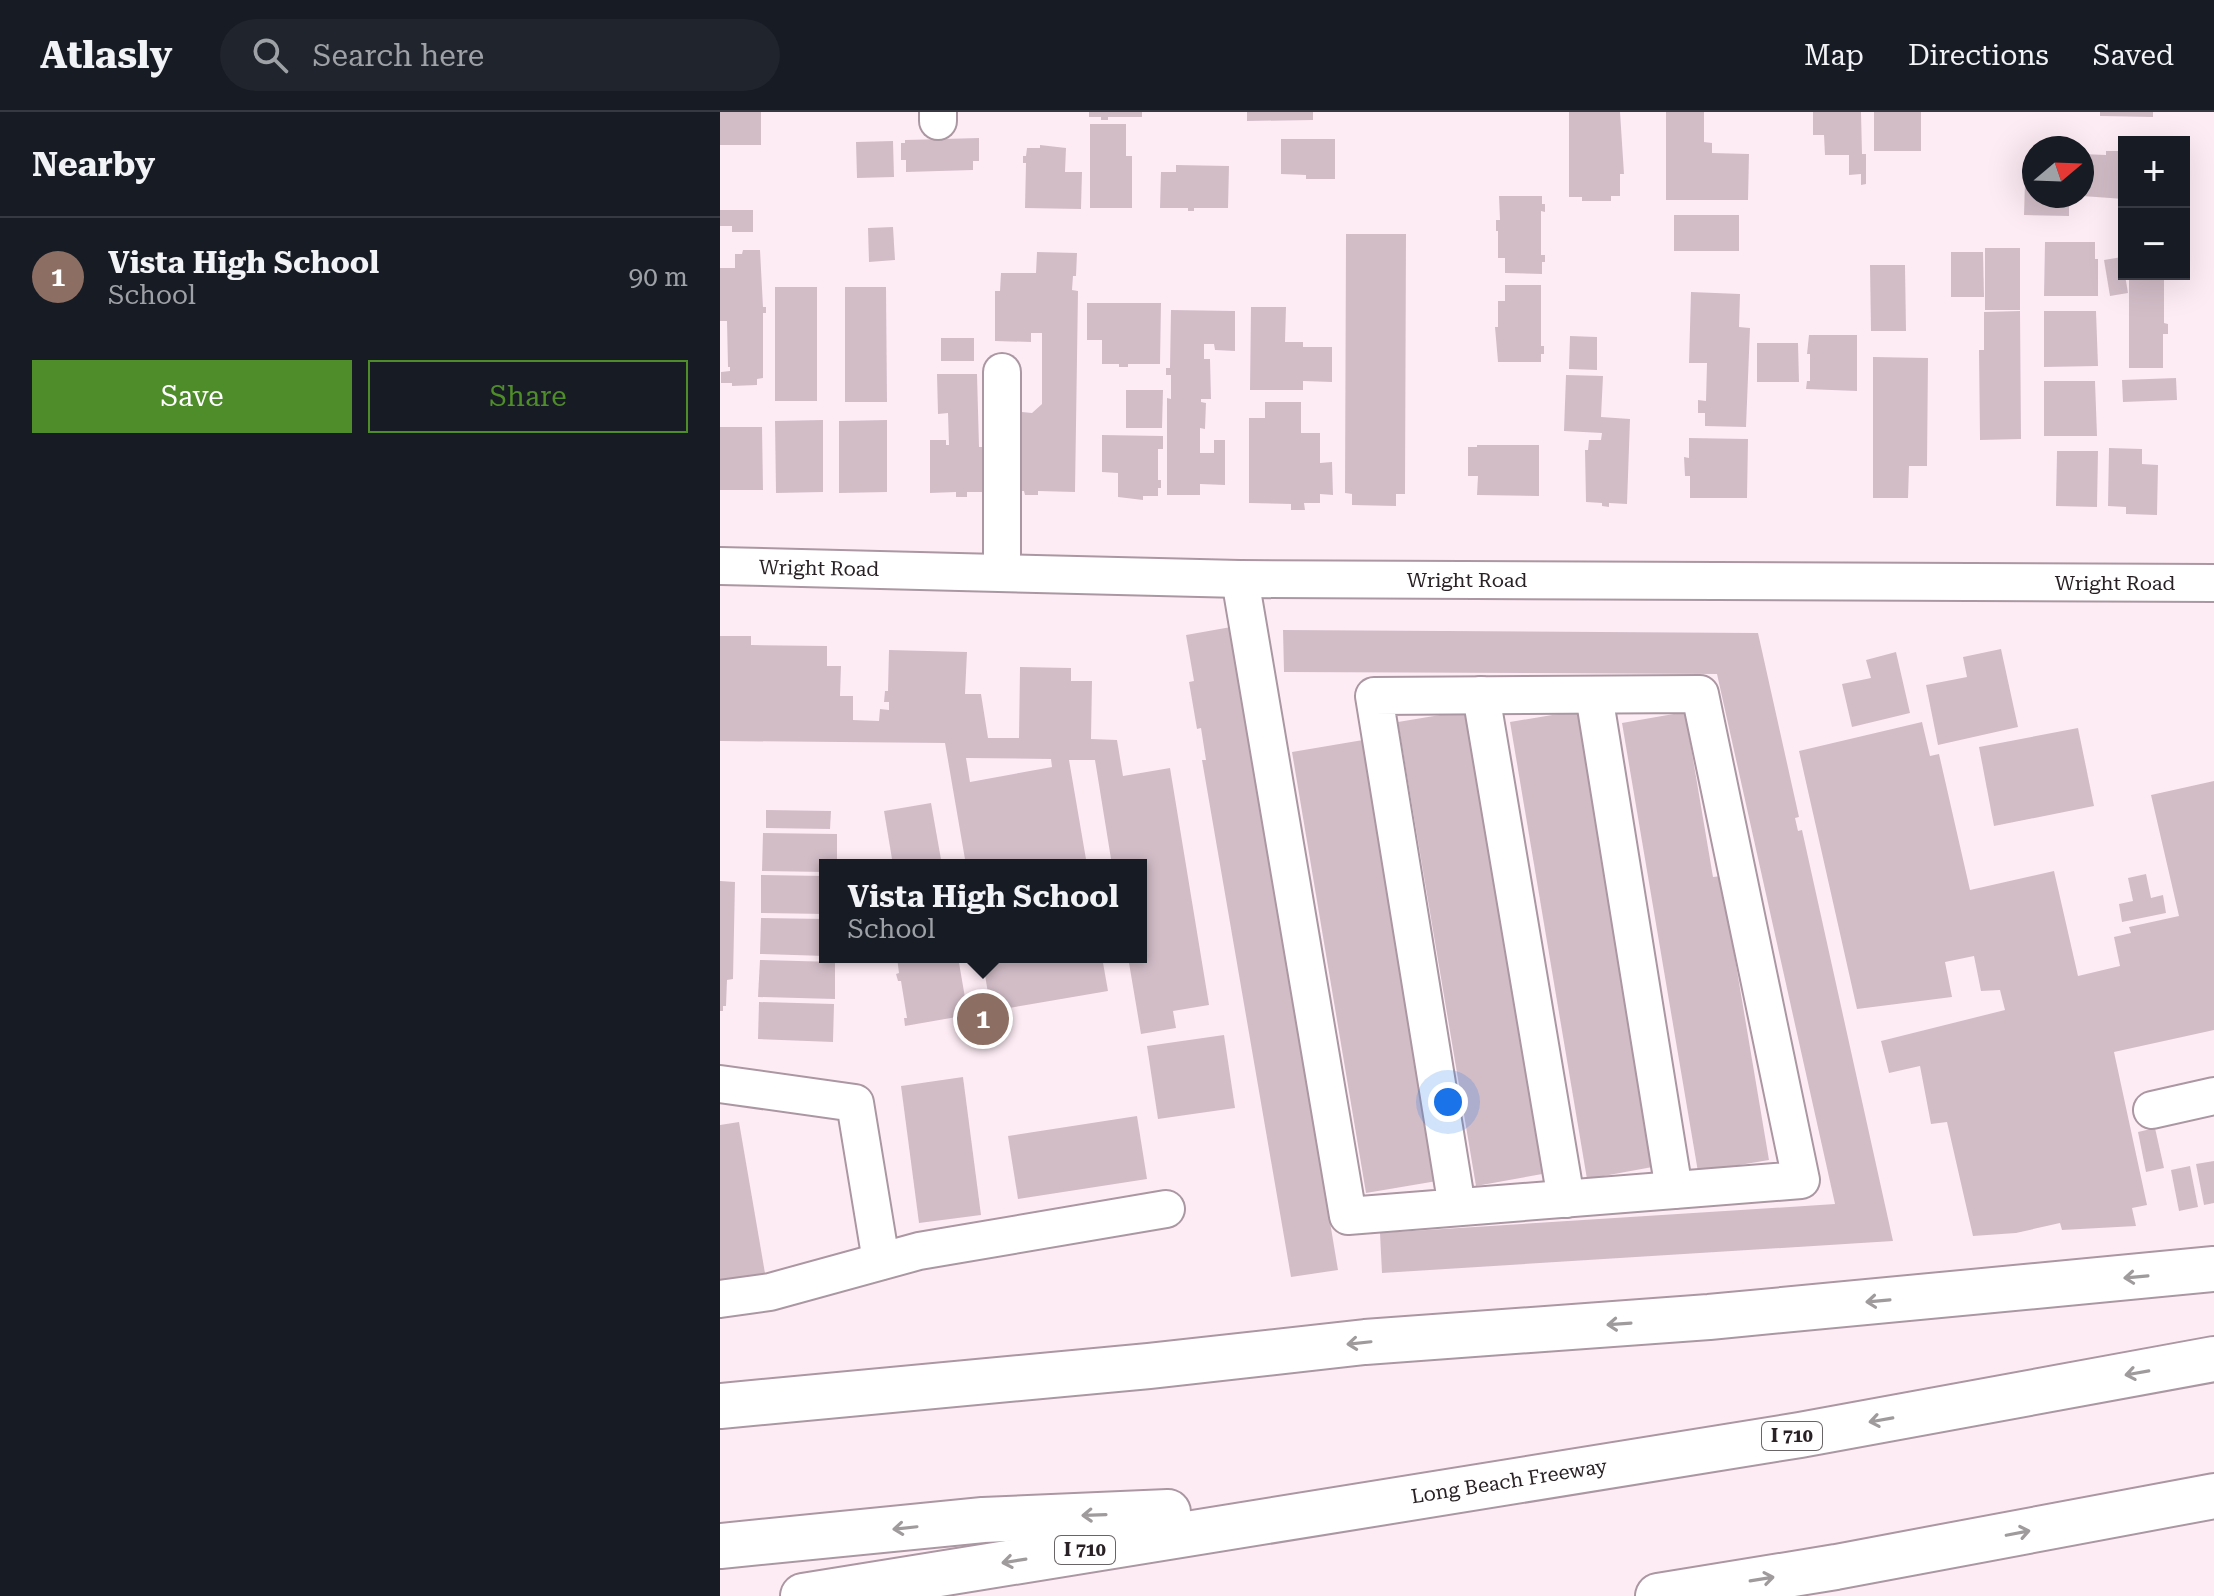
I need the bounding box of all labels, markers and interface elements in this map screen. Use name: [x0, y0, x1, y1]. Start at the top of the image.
search box: [220, 19, 780, 91]
text: Atlasly: [40, 33, 172, 77]
icon: search: [248, 33, 292, 77]
text: Search here: [312, 38, 484, 73]
text: Map: [1804, 39, 1864, 72]
text: Directions: [1908, 39, 2049, 72]
text: Saved: [2093, 39, 2174, 72]
north arrow: [2022, 136, 2094, 208]
map controls: [2118, 136, 2190, 280]
button: +: [2118, 136, 2190, 208]
text: Nearby: [32, 144, 155, 184]
button: −: [2118, 208, 2190, 280]
text: Vista High School: [108, 245, 379, 280]
text: 1: [51, 262, 65, 292]
text: 90 m: [629, 262, 688, 292]
text: School: [108, 280, 196, 310]
button: Save: [32, 360, 352, 433]
button: Share: [368, 360, 688, 433]
street label: Wright Road: [759, 555, 880, 581]
street label: Wright Road: [1407, 568, 1527, 592]
street label: Wright Road: [2055, 571, 2175, 595]
popup: [819, 859, 1147, 963]
text: Vista High School: [847, 879, 1119, 914]
text: School: [847, 914, 935, 944]
pin: 1: [957, 989, 1009, 1049]
your location: [1428, 1082, 1468, 1122]
one-way arrow: [2123, 1269, 2150, 1284]
one-way arrow: [1865, 1294, 1891, 1309]
one-way arrow: [1606, 1317, 1632, 1332]
one-way arrow: [1346, 1336, 1373, 1351]
one-way arrow: [2125, 1367, 2150, 1382]
one-way arrow: [1869, 1414, 1895, 1429]
road number: I 710: [1762, 1422, 1822, 1450]
street label: Long Beach Freeway: [1409, 1454, 1609, 1508]
one-way arrow: [1081, 1508, 1108, 1523]
one-way arrow: [892, 1521, 919, 1536]
one-way arrow: [2005, 1525, 2030, 1540]
road number: I 710: [1055, 1536, 1115, 1564]
one-way arrow: [1002, 1555, 1027, 1570]
one-way arrow: [1749, 1571, 1774, 1586]

